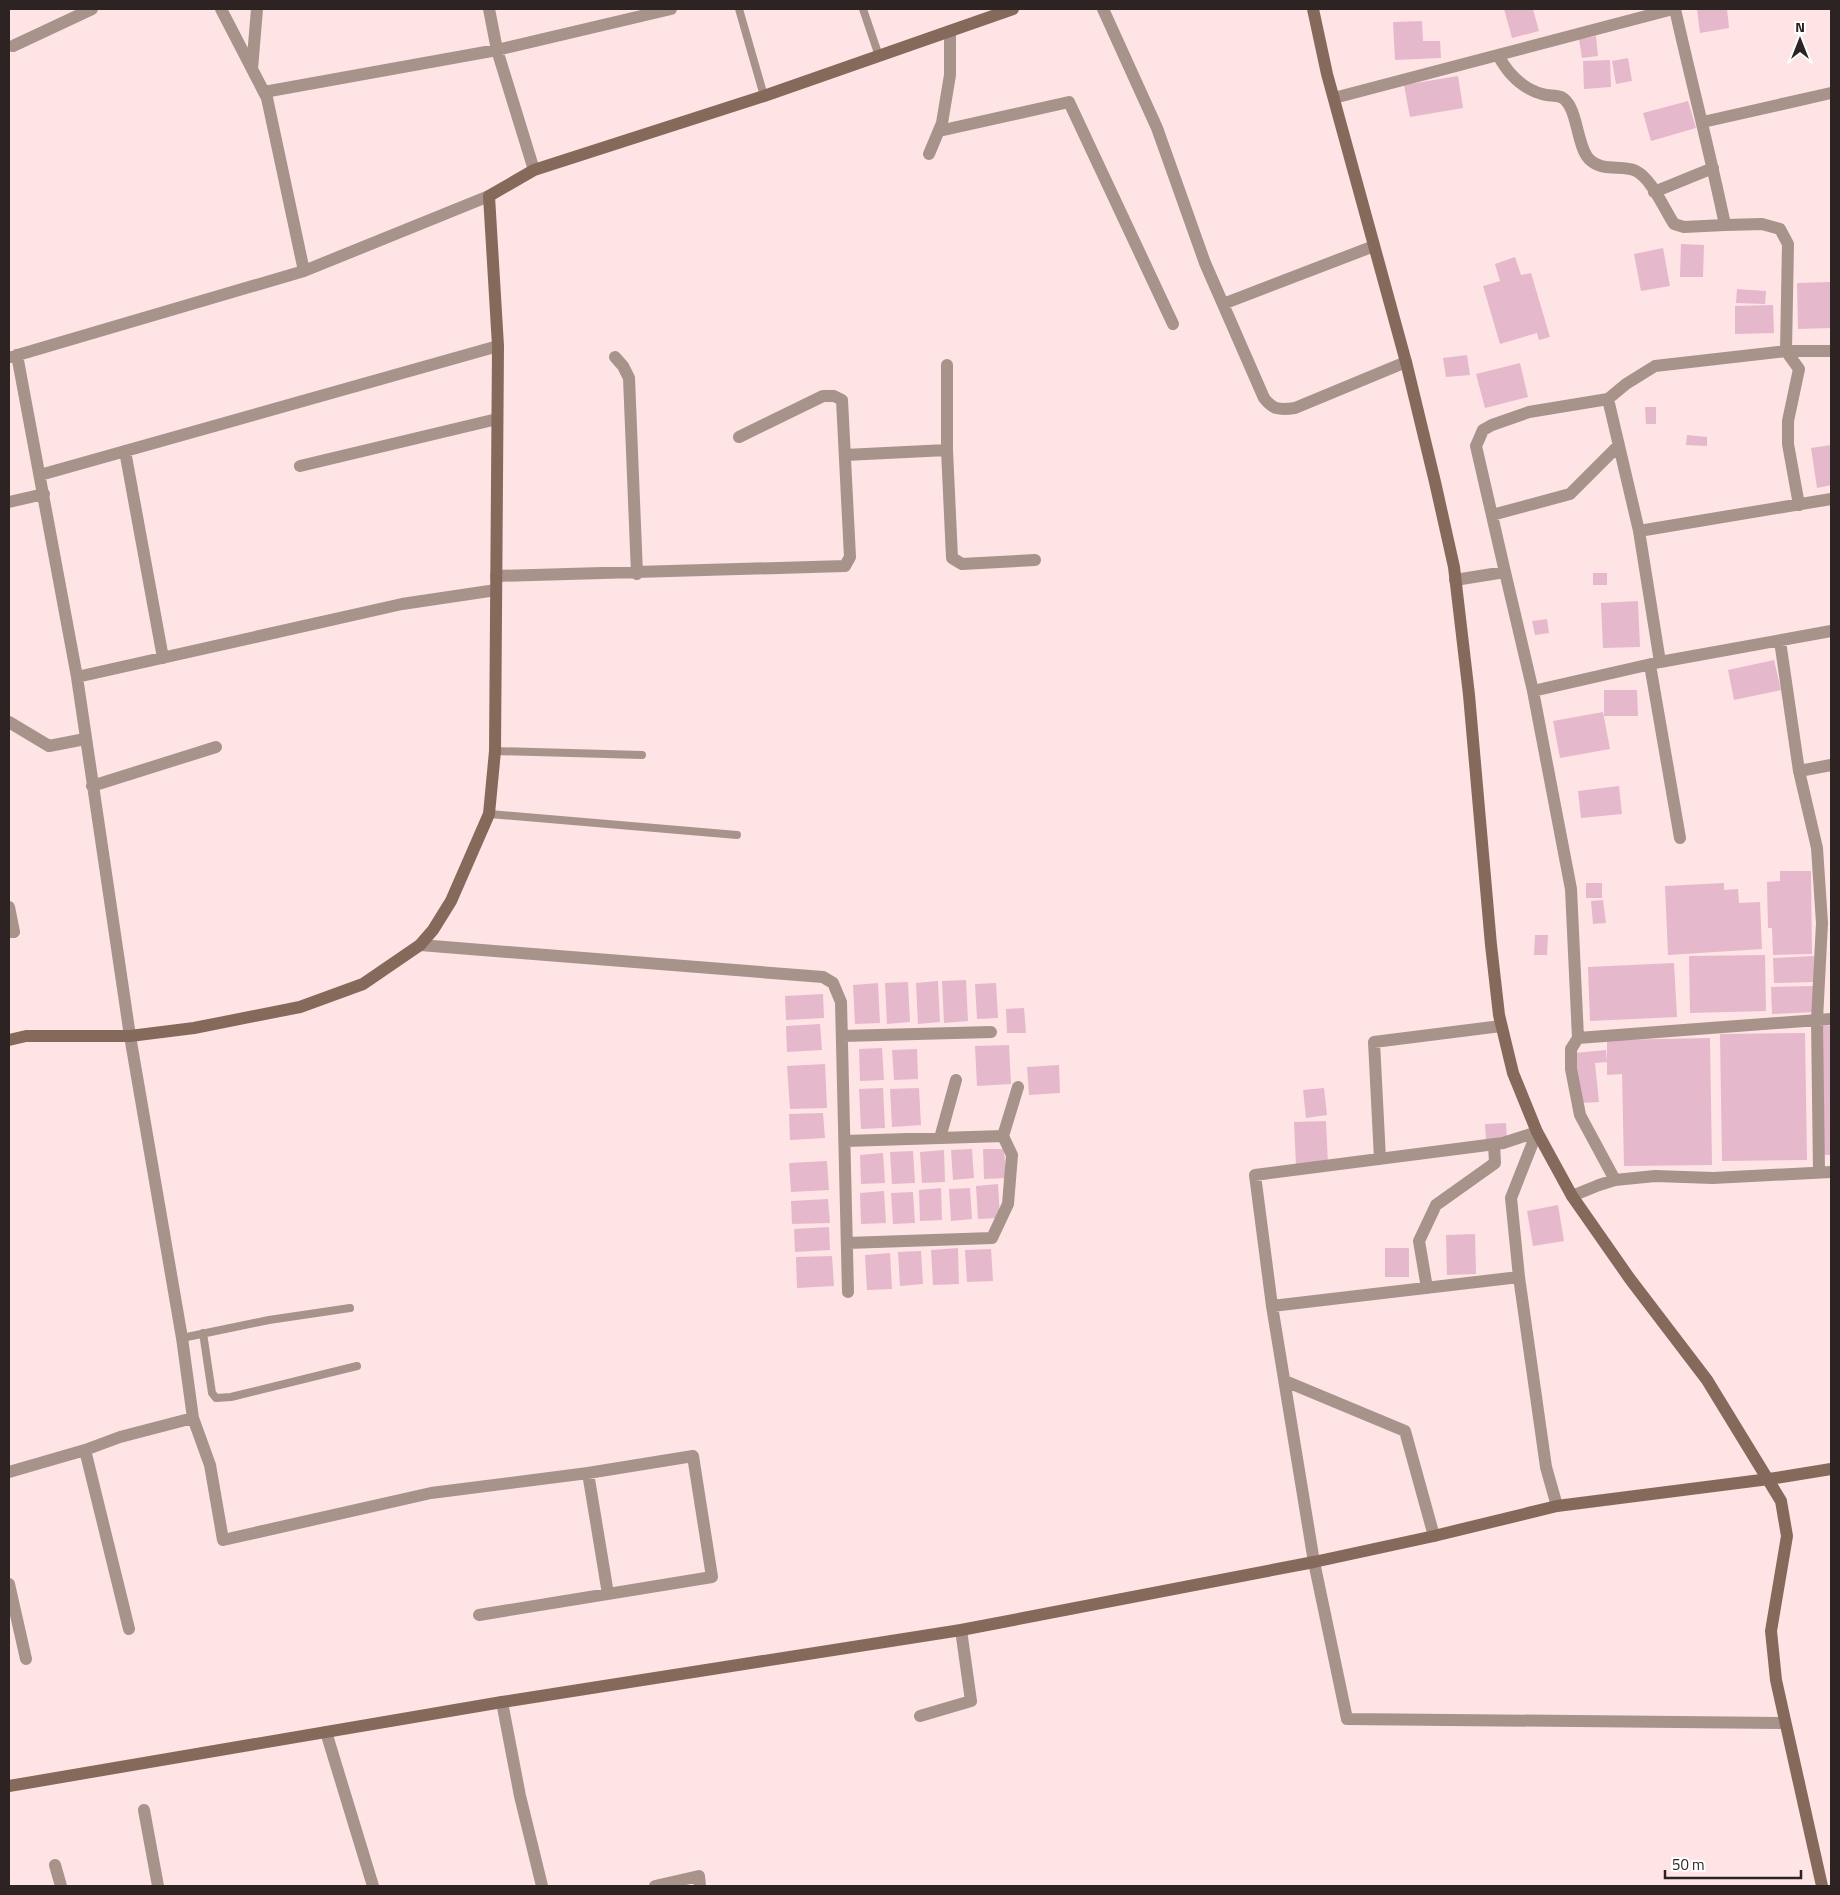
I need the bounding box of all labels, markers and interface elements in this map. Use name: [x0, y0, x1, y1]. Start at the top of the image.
north arrow: [1775, 15, 1825, 65]
text: N: [1795, 16, 1805, 37]
scale bar: [1665, 1848, 1801, 1880]
text: 50 m: [1672, 1853, 1705, 1876]

